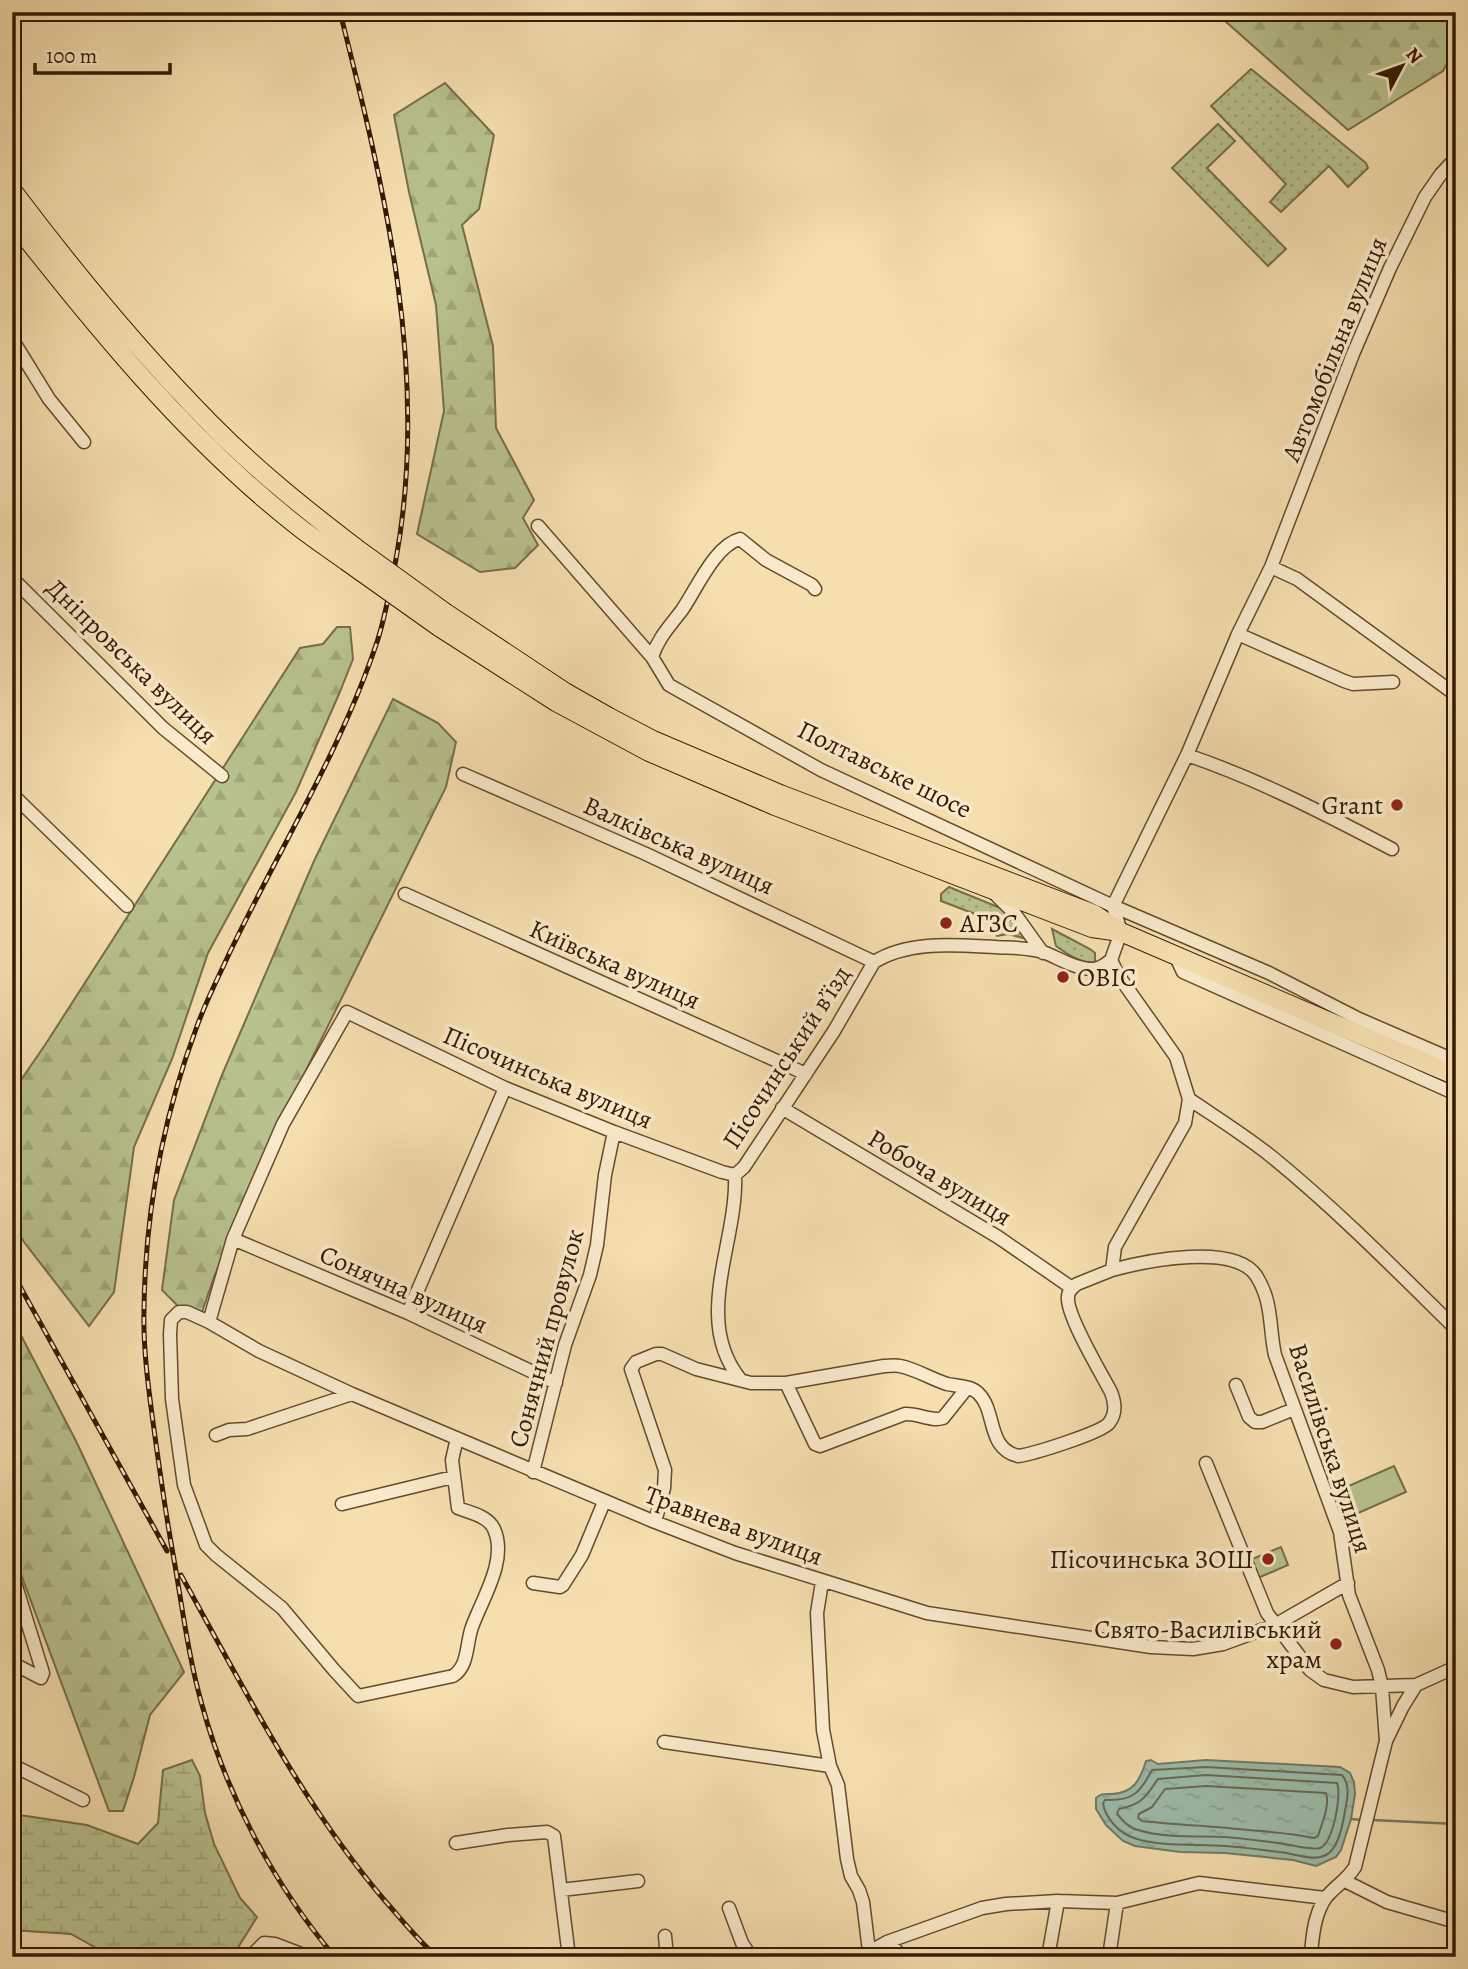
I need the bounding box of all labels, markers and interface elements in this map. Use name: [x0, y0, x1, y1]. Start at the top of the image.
scale bar: [35, 32, 170, 76]
north arrow: [1366, 32, 1436, 102]
text: 100 m: [46, 42, 97, 70]
text: N: [1400, 42, 1429, 69]
street label: Автомобільна вулиця: [1273, 232, 1395, 468]
street label: Дніпровська вулиця: [39, 571, 225, 752]
street label: Полтавське шосе: [792, 712, 978, 827]
street label: Валківська вулиця: [578, 788, 780, 903]
place label: Grant: [1322, 788, 1383, 823]
marker: Grant: [1389, 797, 1405, 813]
place label: АГЗС: [959, 906, 1018, 941]
street label: Київська вулиця: [524, 911, 706, 1018]
marker: АГЗС: [938, 915, 954, 931]
street label: Пісочинський в’їзд: [714, 959, 859, 1156]
place label: ОВІС: [1077, 960, 1136, 995]
marker: ОВІС: [1055, 969, 1071, 985]
street label: Пісочинська вулиця: [438, 1018, 658, 1137]
street label: Робоча вулиця: [861, 1121, 1018, 1234]
street label: Сонячний провулок: [500, 1225, 593, 1451]
street label: Сонячна вулиця: [314, 1237, 493, 1342]
street label: Василівська вулиця: [1280, 1339, 1381, 1558]
street label: Травнева вулиця: [640, 1477, 828, 1574]
place label: Пісочинська ЗОШ: [1049, 1542, 1254, 1577]
marker: Пісочинська ЗОШ: [1260, 1551, 1276, 1567]
place label: Свято-Василівський храм: [1094, 1612, 1322, 1677]
marker: Свято-Василівський храм: [1328, 1636, 1344, 1652]

